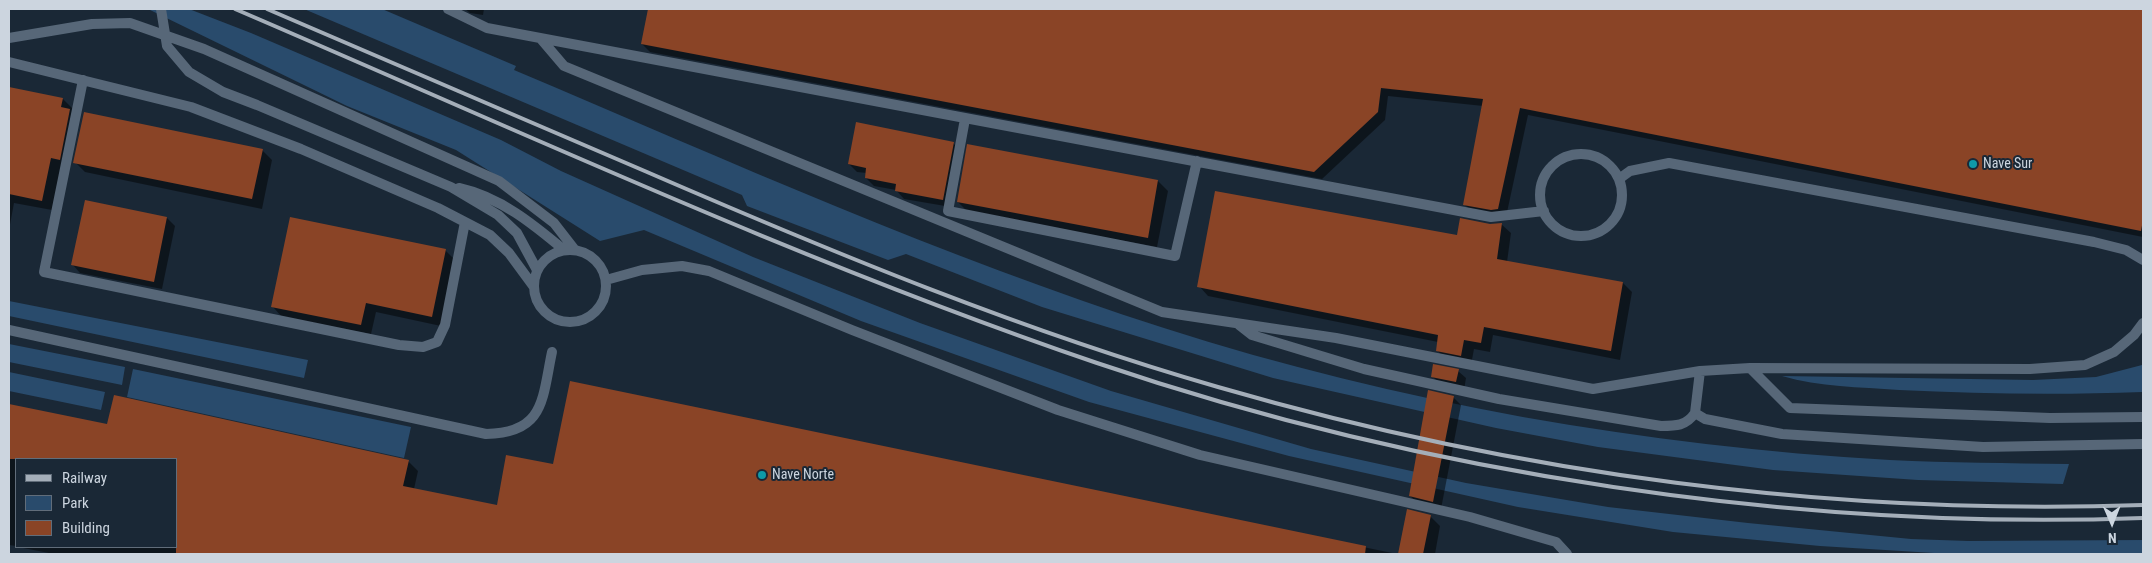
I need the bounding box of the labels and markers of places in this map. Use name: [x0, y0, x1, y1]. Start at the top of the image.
place label: Nave Sur: [1983, 156, 2032, 172]
marker: Nave Sur: [1967, 158, 1979, 170]
place label: Nave Norte: [772, 467, 834, 483]
marker: Nave Norte: [756, 469, 768, 481]

